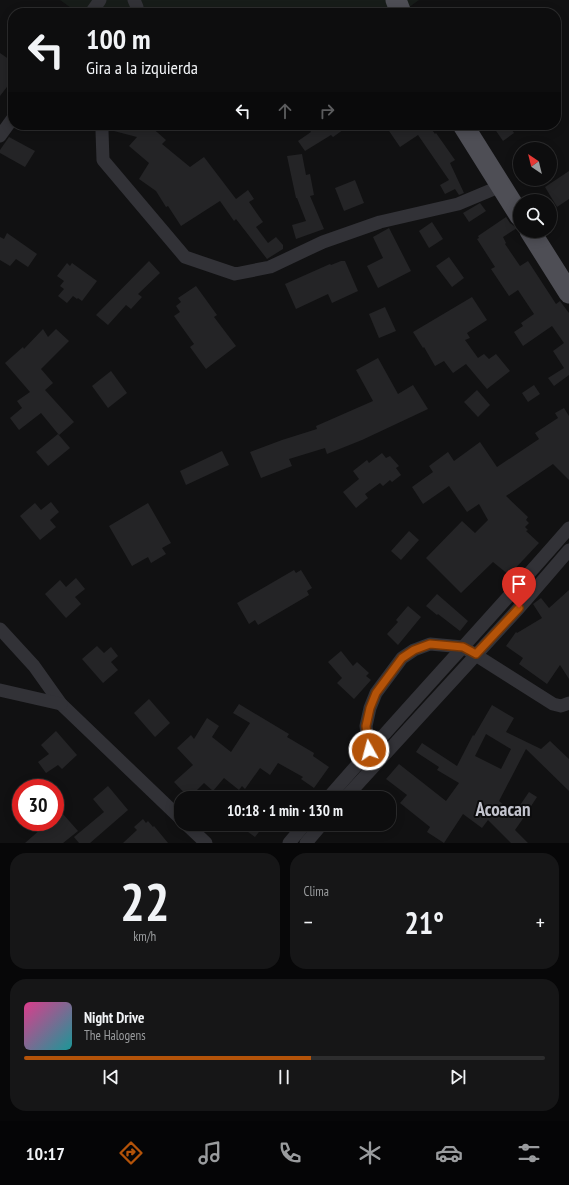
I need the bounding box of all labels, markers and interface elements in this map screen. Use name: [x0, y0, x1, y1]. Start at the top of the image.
text: 100 m: [86, 20, 150, 57]
icon: left: [20, 24, 72, 76]
text: Gira a la izquierda: [86, 56, 198, 79]
icon: left: [232, 100, 254, 122]
icon: ahead: [274, 100, 296, 122]
icon: right: [316, 100, 338, 122]
north arrow: [513, 142, 557, 186]
map controls: [513, 142, 557, 238]
button: search: [513, 194, 557, 238]
pin: [502, 567, 536, 608]
icon: arrive: [508, 573, 530, 595]
position arrow: [348, 729, 390, 771]
speed limit sign: 30: [12, 779, 64, 831]
district label: Acoacan: [475, 797, 530, 821]
text: 10:18 · 1 min · 130 m: [227, 801, 343, 820]
text: 22: [120, 868, 170, 935]
text: Clima: [304, 883, 329, 900]
text: 21°: [404, 903, 444, 942]
text: −: [304, 908, 313, 936]
text: +: [536, 908, 545, 936]
text: km/h: [133, 928, 156, 945]
text: Night Drive: [84, 1008, 144, 1027]
text: The Halogens: [84, 1027, 146, 1044]
icon: previous: [100, 1066, 122, 1088]
icon: pause: [273, 1066, 295, 1088]
icon: next: [447, 1066, 469, 1088]
icon: directions: [117, 1139, 145, 1167]
icon: music: [196, 1139, 224, 1167]
icon: phone: [276, 1139, 304, 1167]
icon: climate: [356, 1139, 384, 1167]
icon: car: [435, 1139, 463, 1167]
icon: filters: [515, 1139, 543, 1167]
text: 10:17: [26, 1142, 65, 1165]

